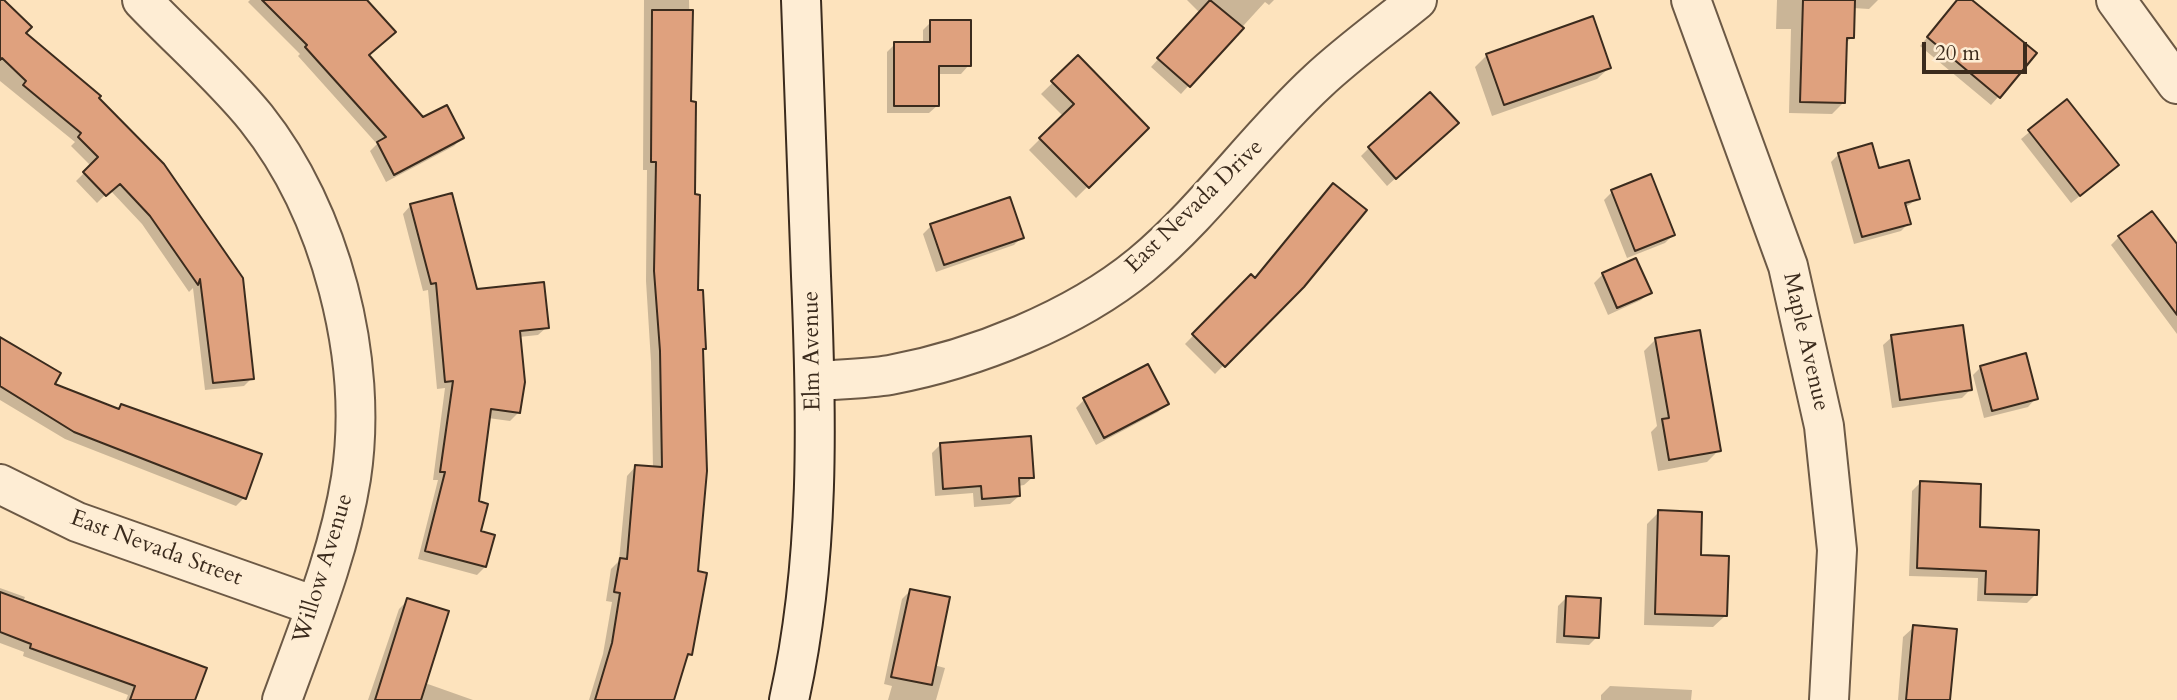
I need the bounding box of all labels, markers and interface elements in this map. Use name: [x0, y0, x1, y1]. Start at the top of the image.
scale bar: [1925, 28, 2030, 72]
text: 20 m: [1935, 39, 1980, 68]
street label: East Nevada Drive: [1120, 134, 1270, 280]
street label: Maple Avenue: [1776, 270, 1834, 414]
street label: Elm Avenue: [798, 291, 828, 411]
street label: Willow Avenue: [288, 491, 360, 647]
street label: East Nevada Street: [66, 505, 246, 593]

